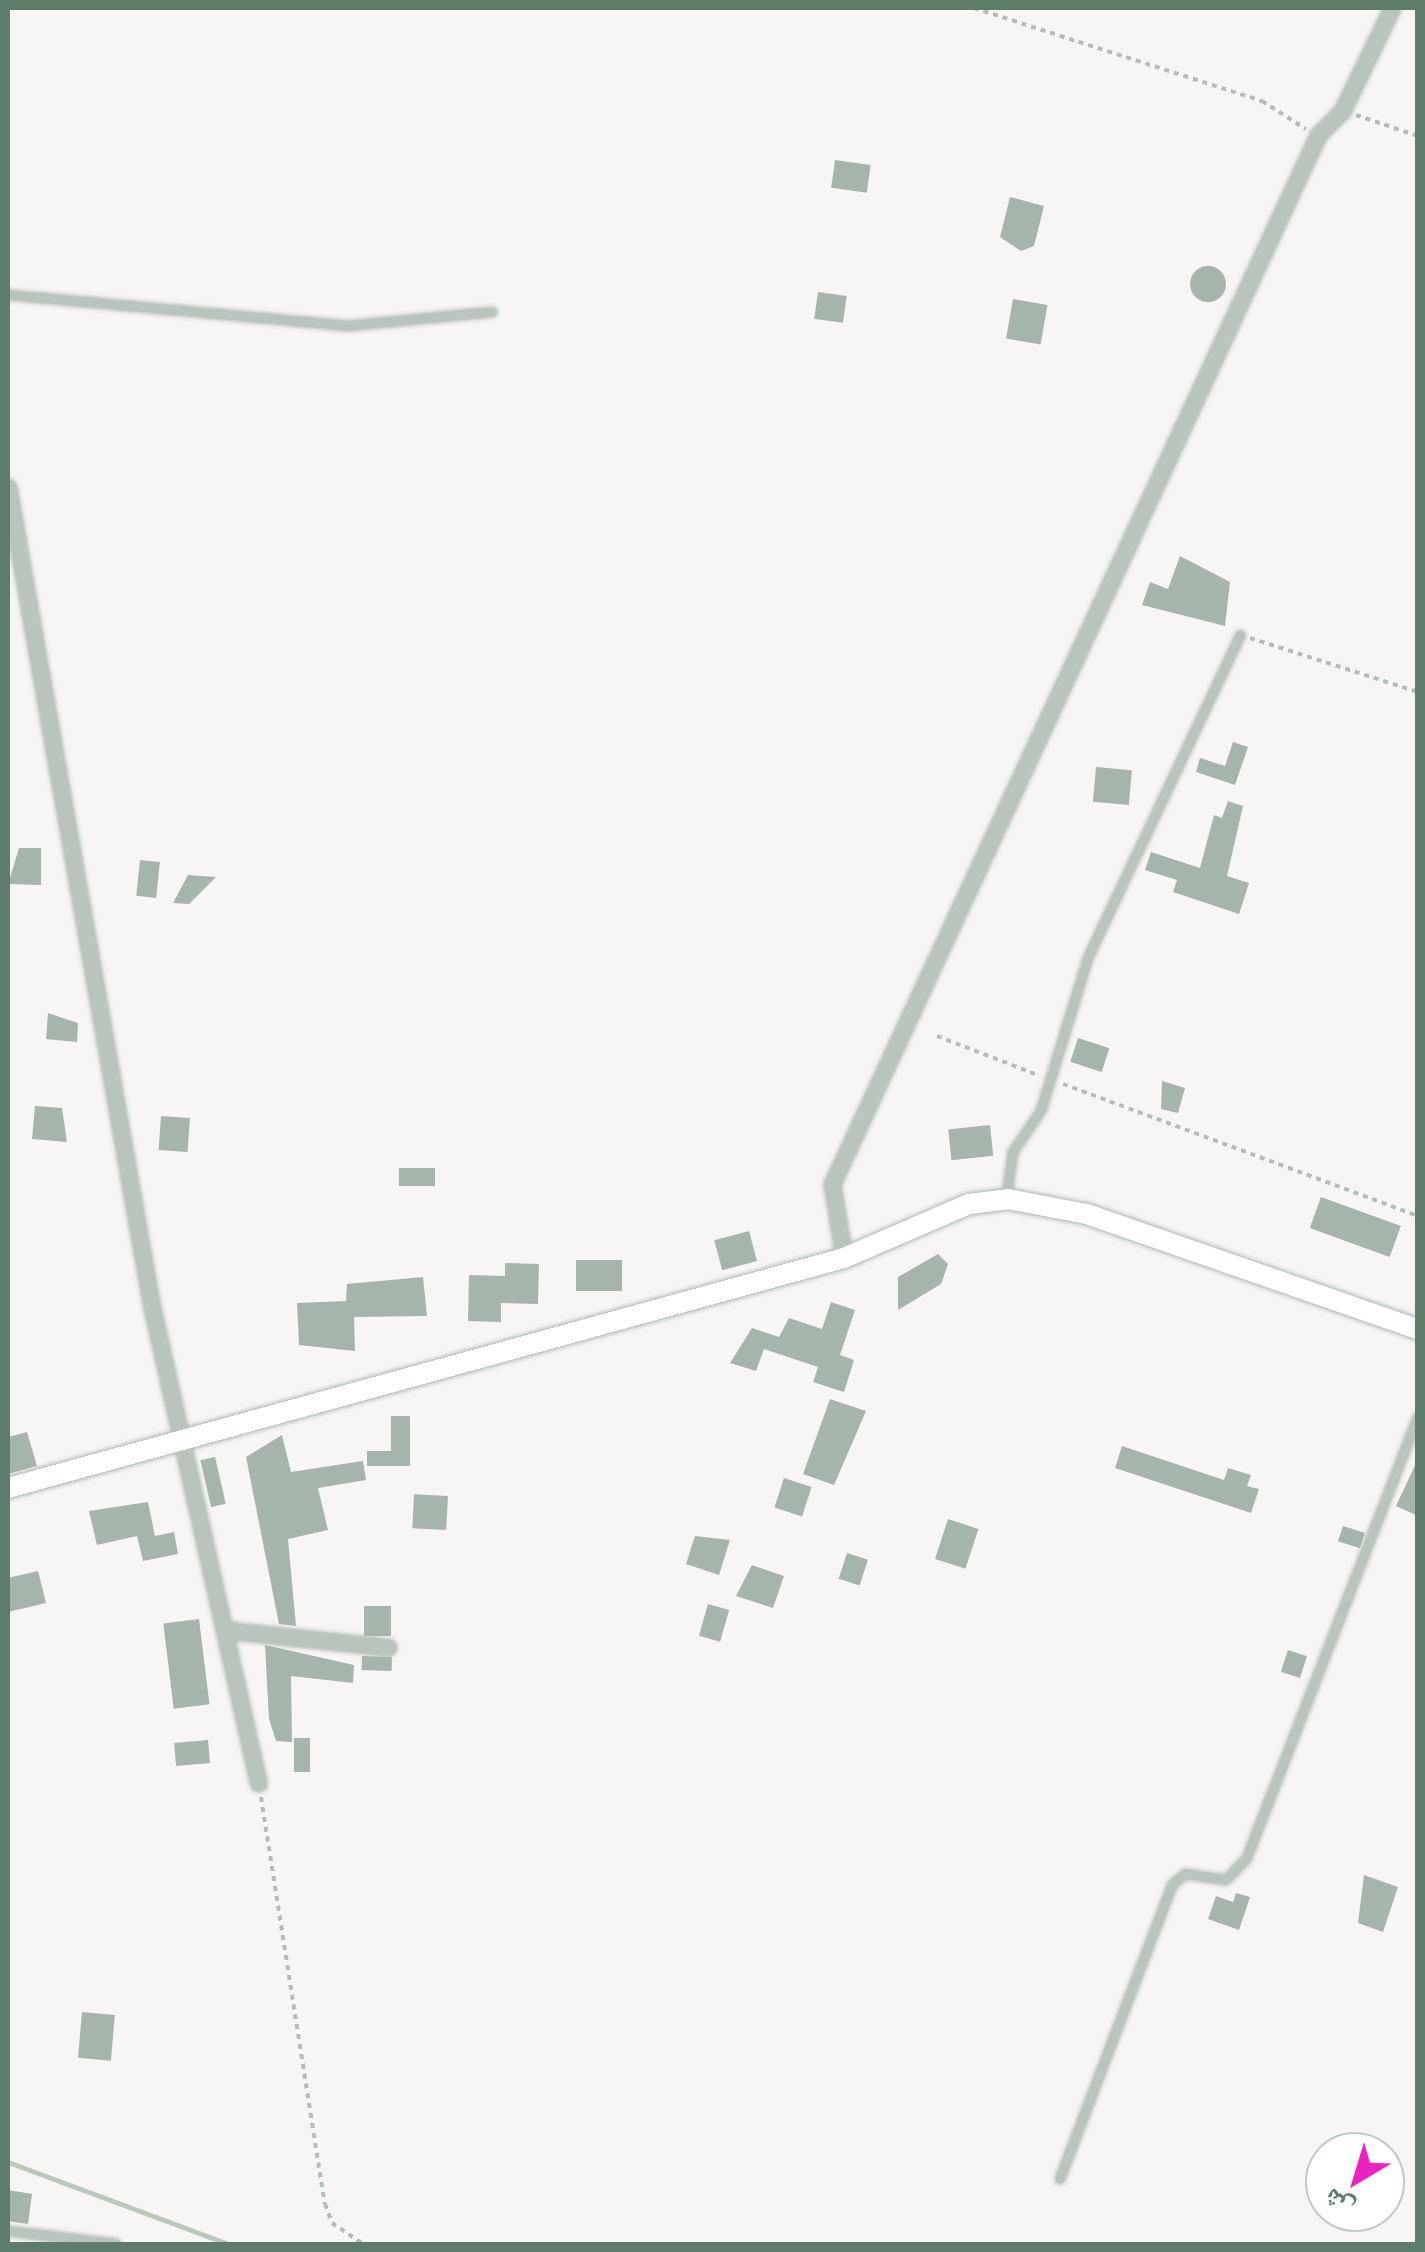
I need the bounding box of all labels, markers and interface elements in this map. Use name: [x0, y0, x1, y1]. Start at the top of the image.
north arrow: [1305, 2132, 1405, 2232]
text: ش: [1316, 2183, 1359, 2226]

